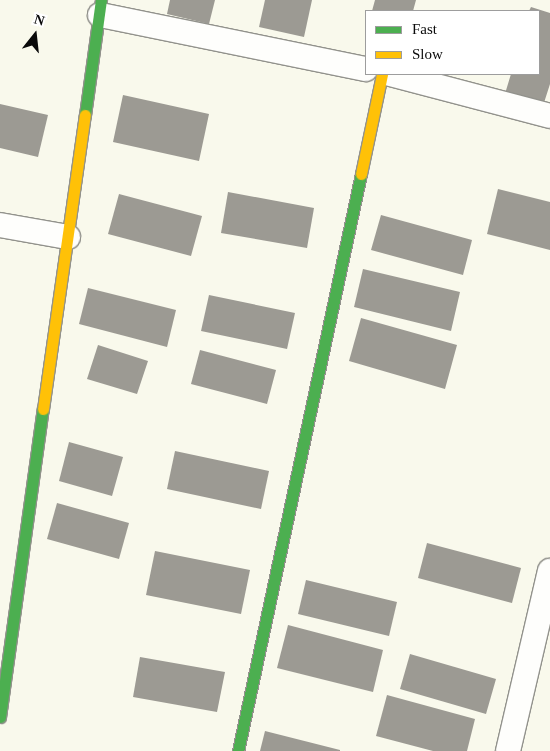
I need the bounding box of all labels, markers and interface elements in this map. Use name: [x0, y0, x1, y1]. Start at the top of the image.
north arrow: [10, 10, 60, 60]
legend: [365, 10, 540, 75]
text: N: [32, 11, 46, 29]
text: Fast: [412, 21, 437, 37]
text: Slow: [412, 46, 443, 62]

